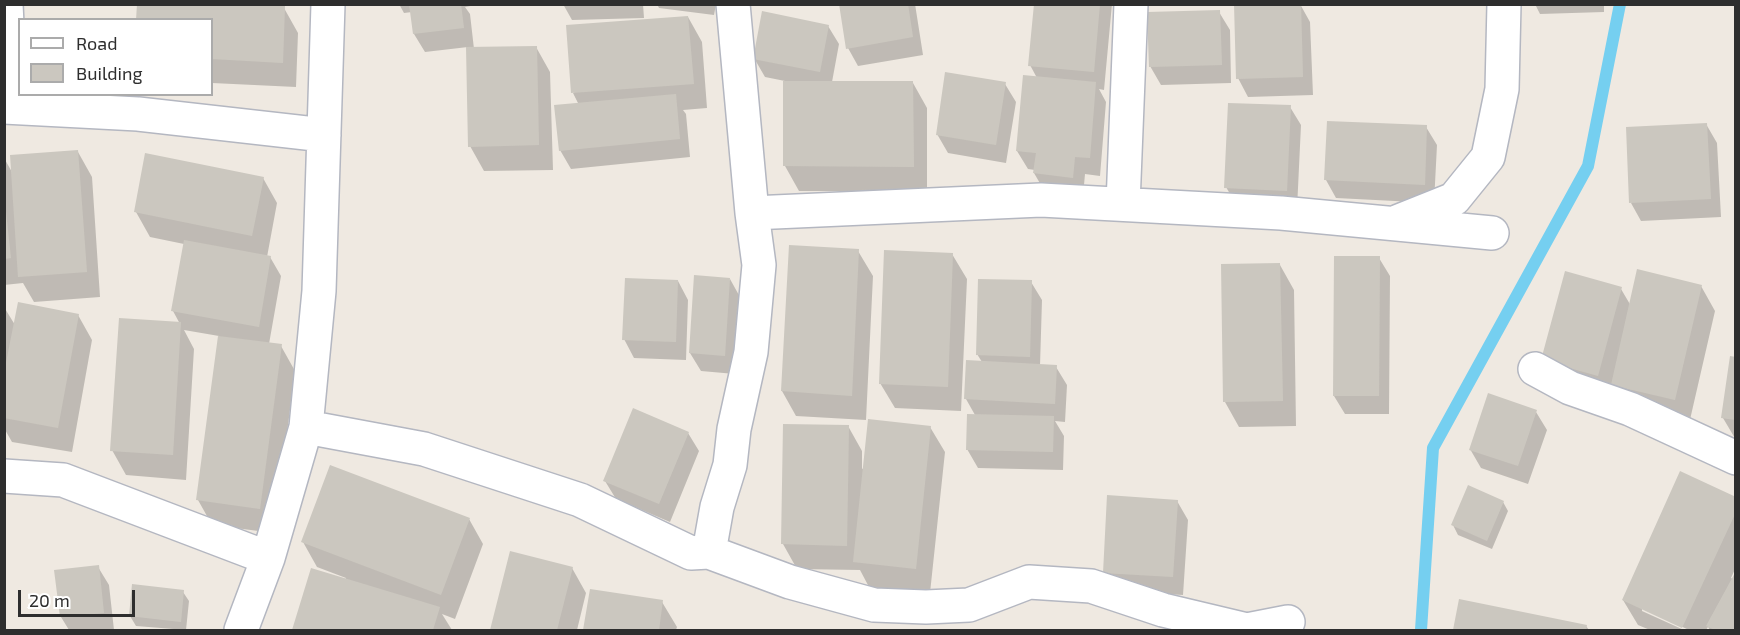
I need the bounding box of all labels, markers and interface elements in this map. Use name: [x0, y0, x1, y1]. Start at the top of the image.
legend: [18, 18, 213, 96]
text: Road: [76, 32, 117, 54]
text: Building: [76, 62, 143, 84]
scale bar: [21, 578, 138, 616]
text: 20 m: [29, 589, 70, 611]

